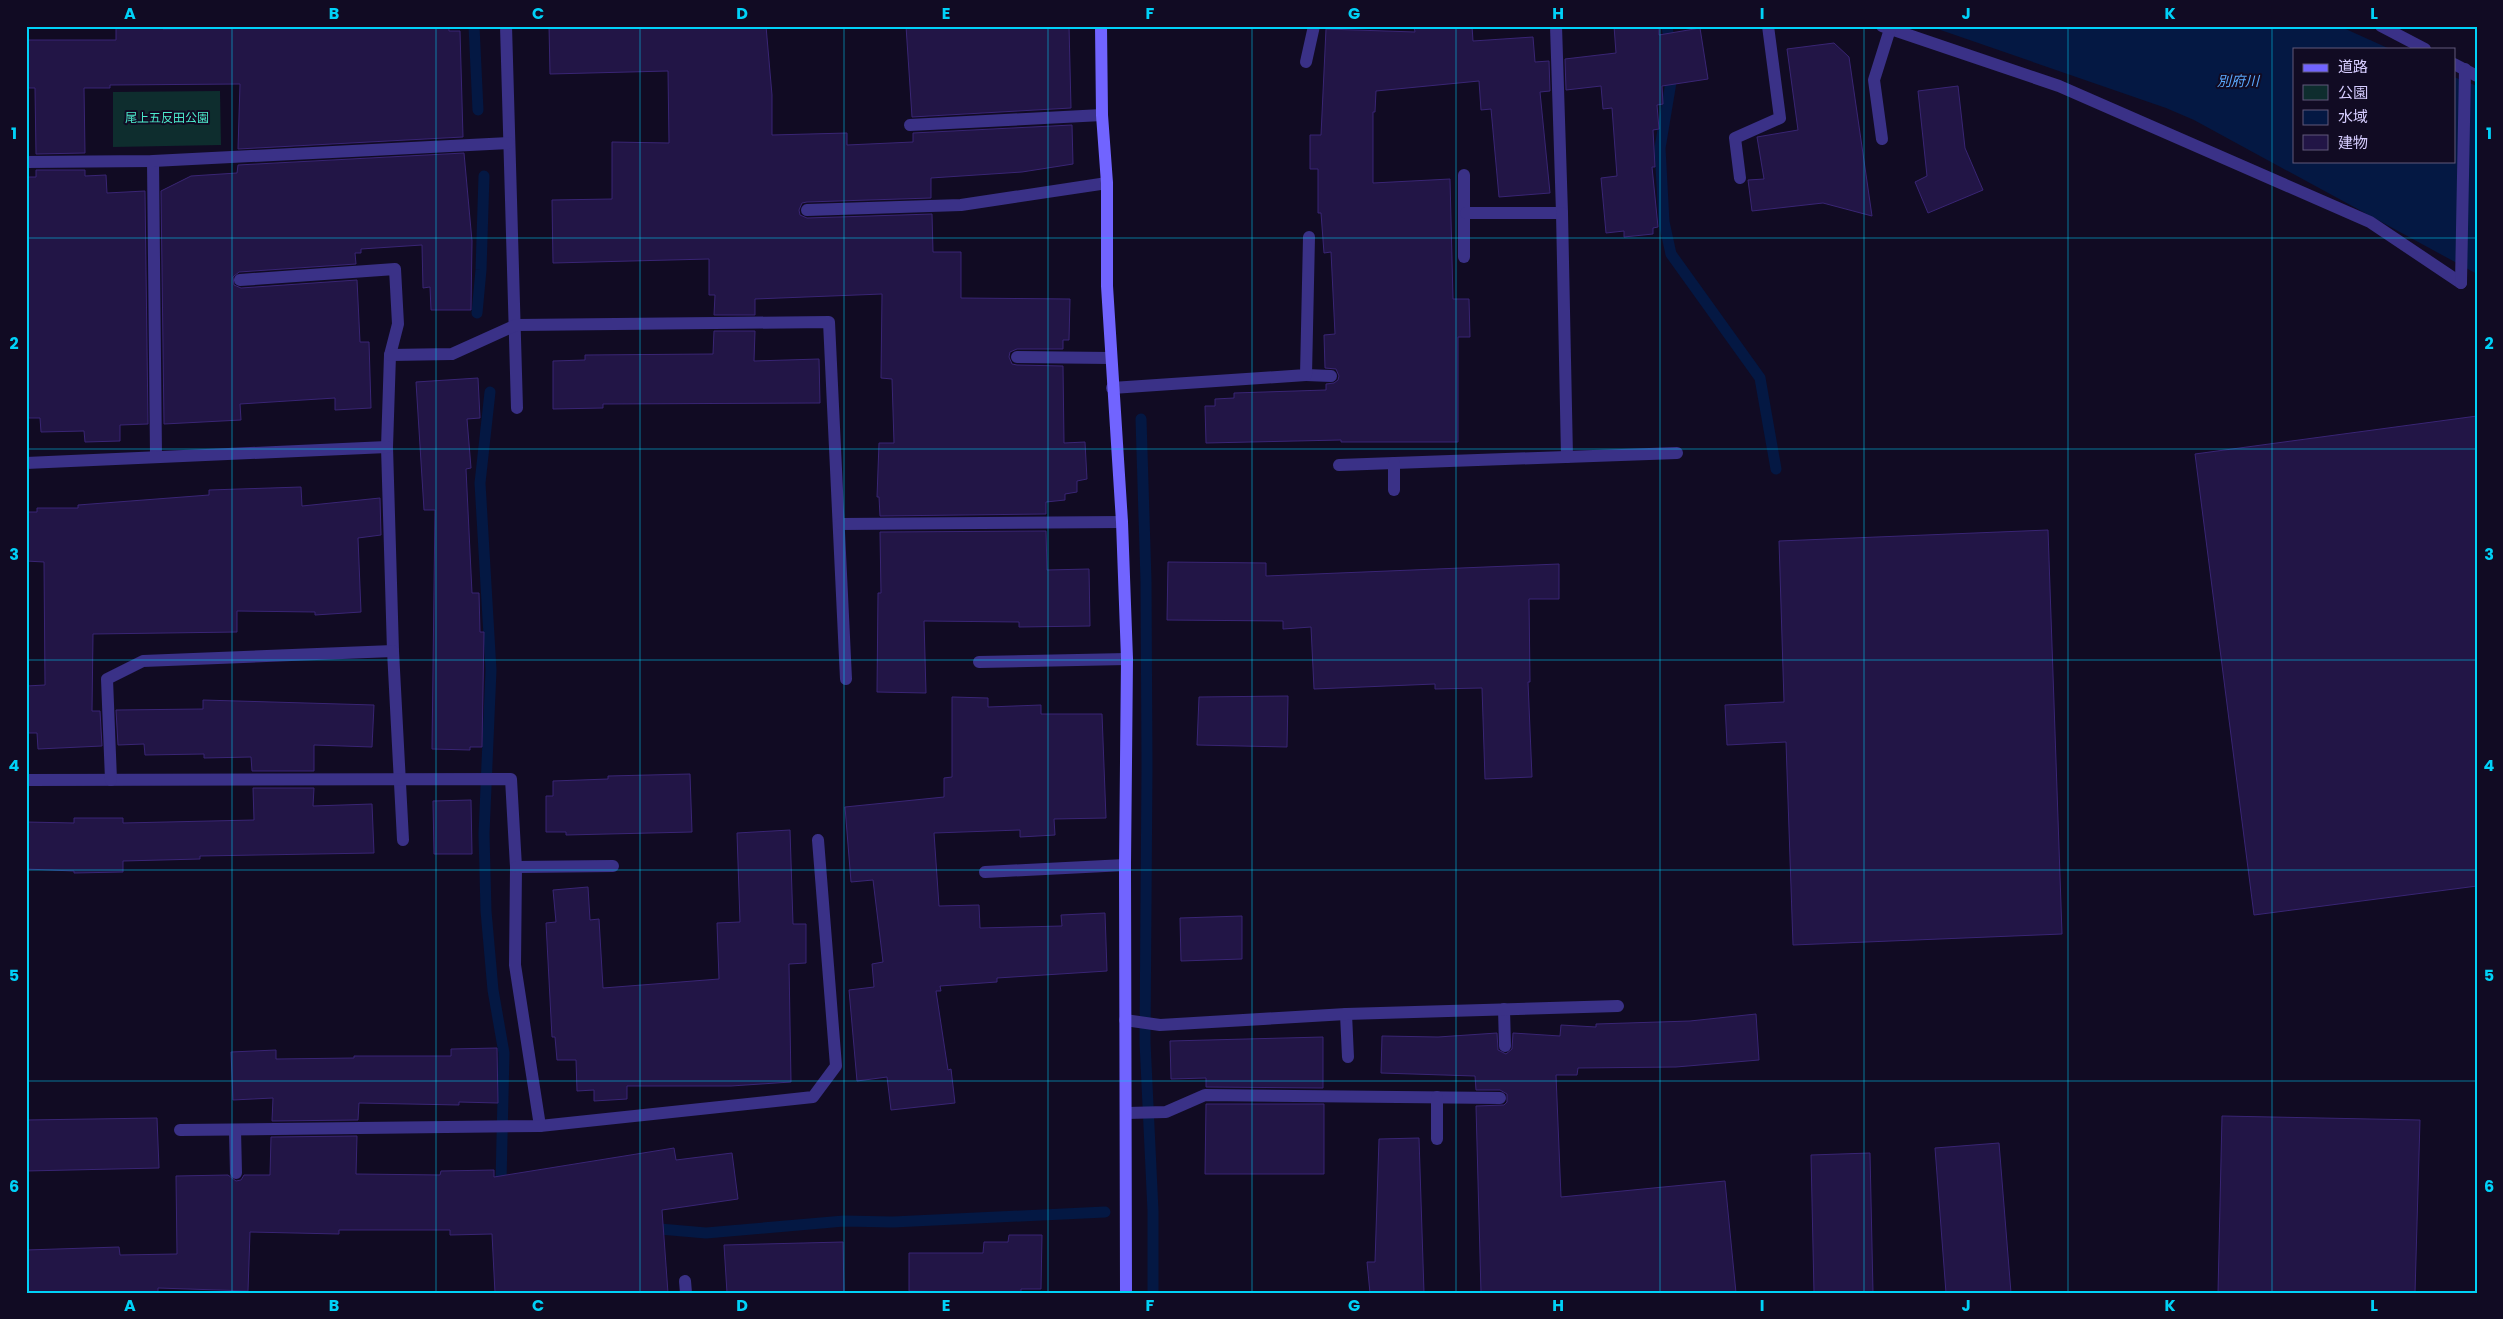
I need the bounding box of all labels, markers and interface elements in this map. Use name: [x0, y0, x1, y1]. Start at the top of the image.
text: A: [124, 2, 136, 25]
text: B: [329, 2, 339, 25]
text: C: [532, 2, 544, 25]
text: D: [736, 2, 748, 25]
text: E: [942, 2, 950, 25]
text: F: [1146, 2, 1155, 25]
text: G: [1348, 2, 1360, 25]
text: H: [1552, 2, 1564, 25]
text: I: [1760, 2, 1764, 25]
text: J: [1961, 2, 1971, 25]
text: K: [2164, 2, 2176, 25]
text: L: [2370, 2, 2378, 25]
legend: [2293, 48, 2456, 162]
text: 道路: [2338, 56, 2368, 77]
water label: 別府川: [2217, 71, 2261, 91]
text: 公園: [2338, 82, 2368, 103]
text: 水域: [2338, 106, 2368, 127]
park label: 尾上五反田公園: [125, 109, 209, 126]
text: 1: [11, 122, 17, 145]
text: 1: [2486, 122, 2492, 145]
text: 建物: [2338, 132, 2368, 153]
text: 2: [9, 332, 19, 355]
text: 2: [2484, 332, 2494, 355]
text: 3: [9, 543, 19, 566]
text: 3: [2484, 543, 2494, 566]
text: 4: [9, 754, 20, 777]
text: 4: [2484, 754, 2495, 777]
text: 5: [9, 964, 19, 987]
text: 5: [2484, 964, 2494, 987]
text: 6: [9, 1175, 19, 1198]
text: 6: [2484, 1175, 2494, 1198]
text: A: [124, 1294, 136, 1317]
text: B: [329, 1294, 339, 1317]
text: C: [532, 1294, 544, 1317]
text: D: [736, 1294, 748, 1317]
text: E: [942, 1294, 950, 1317]
text: F: [1146, 1294, 1155, 1317]
text: G: [1348, 1294, 1360, 1317]
text: H: [1552, 1294, 1564, 1317]
text: I: [1760, 1294, 1764, 1317]
text: J: [1961, 1294, 1971, 1317]
text: K: [2164, 1294, 2176, 1317]
text: L: [2370, 1294, 2378, 1317]

